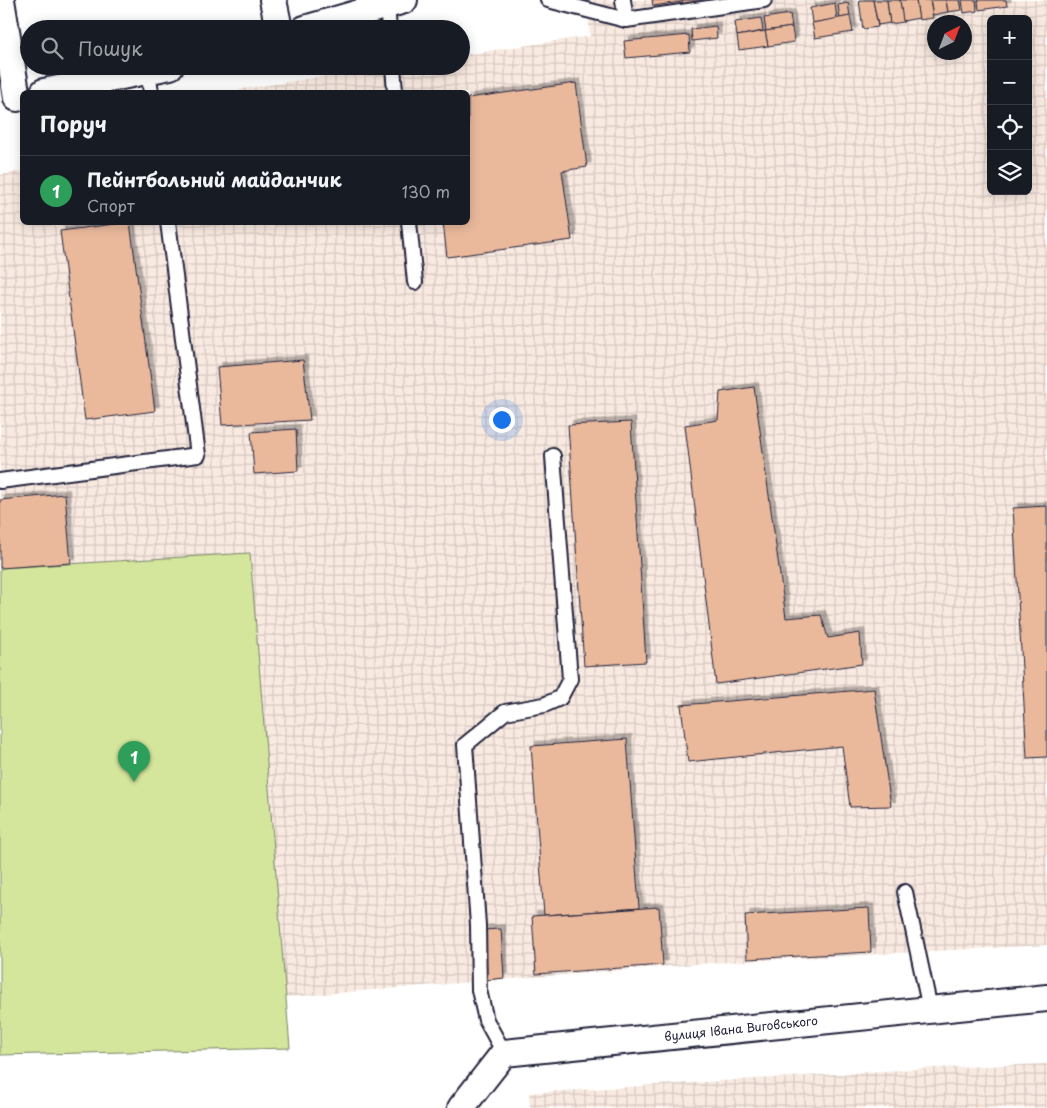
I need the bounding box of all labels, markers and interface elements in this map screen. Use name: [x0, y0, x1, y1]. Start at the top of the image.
north arrow: [927, 15, 972, 60]
map controls: [987, 15, 1032, 195]
button: +: [987, 15, 1032, 60]
search box: [20, 20, 470, 75]
icon: search: [38, 34, 66, 62]
text: Пошук: [78, 34, 143, 62]
button: −: [987, 60, 1032, 105]
button: locate: [987, 105, 1032, 150]
text: Поруч: [40, 107, 107, 139]
button: layers: [987, 150, 1032, 195]
text: Пейнтбольний майданчик: [87, 165, 342, 193]
text: 1: [52, 179, 60, 203]
text: 130 m: [402, 179, 450, 203]
text: Спорт: [87, 193, 135, 217]
your location: [489, 407, 515, 433]
pin: 1: [118, 741, 150, 782]
street label: вулиця Івана Виговського: [663, 1011, 819, 1045]

